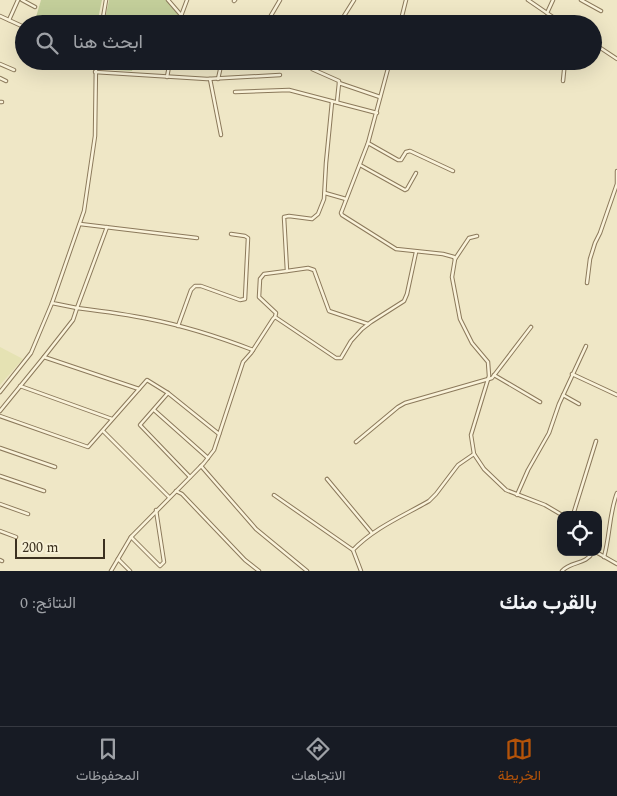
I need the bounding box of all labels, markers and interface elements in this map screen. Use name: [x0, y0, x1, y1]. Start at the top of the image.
search box: [15, 15, 602, 70]
text: ابحث هنا: [73, 28, 143, 57]
icon: search: [33, 29, 61, 57]
map controls: [557, 511, 602, 556]
button: locate: [557, 511, 602, 556]
scale bar: [15, 536, 105, 559]
text: 200 m: [22, 537, 59, 558]
text: بالقرب منك: [500, 587, 597, 619]
text: النتائج: 0: [20, 591, 76, 615]
tab: المحفوظات: [76, 735, 139, 788]
tab: الاتجاهات: [291, 735, 346, 788]
tab: الخريطة: [498, 735, 541, 788]

